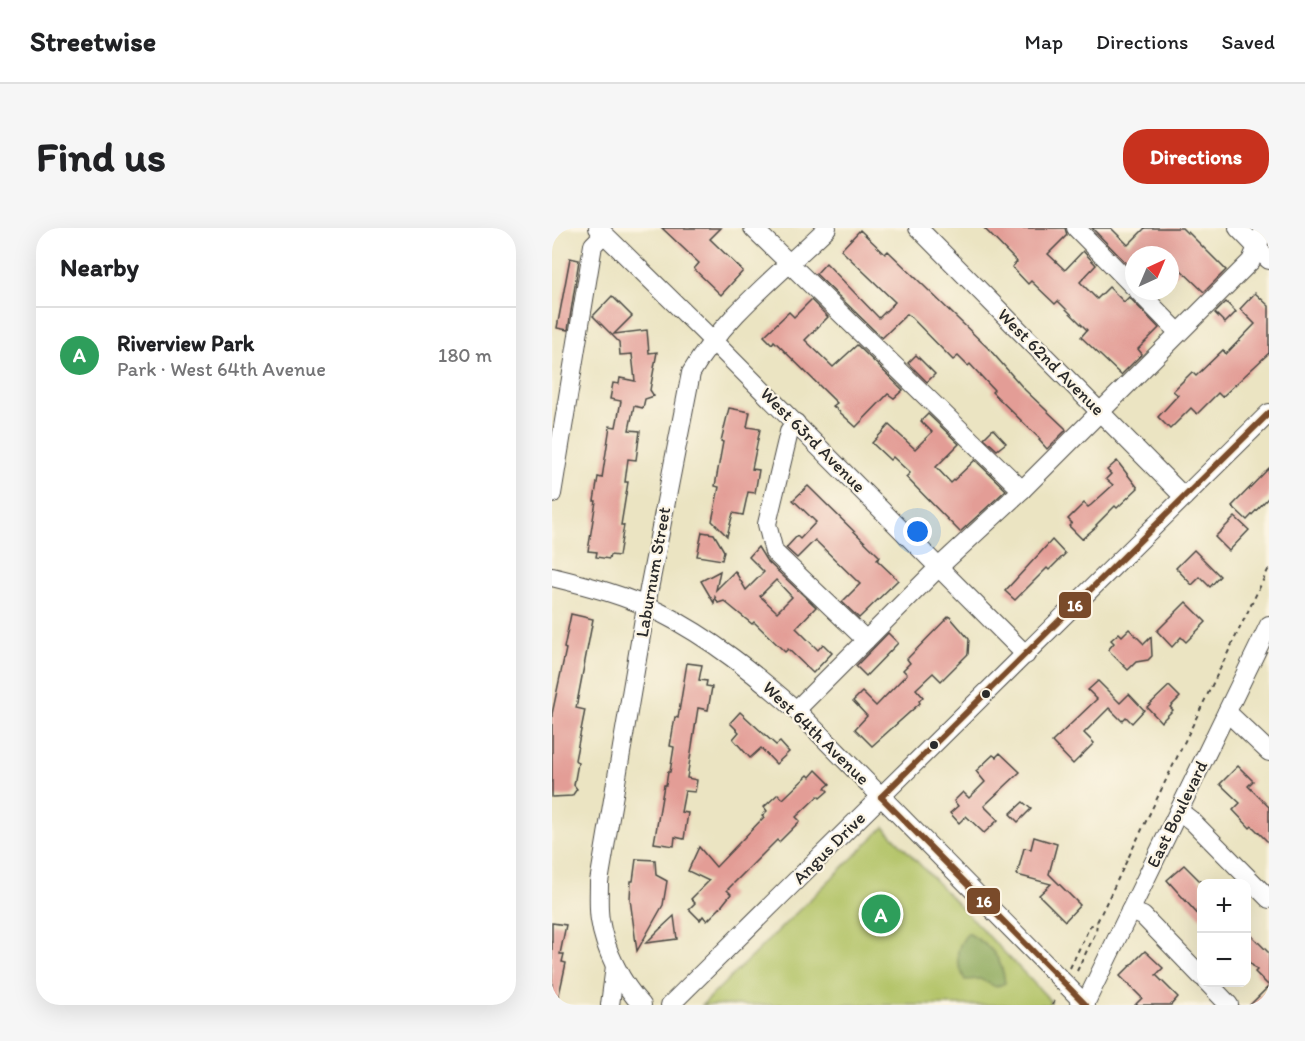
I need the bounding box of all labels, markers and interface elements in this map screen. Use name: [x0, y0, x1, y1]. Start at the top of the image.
text: Streetwise: [30, 24, 156, 58]
text: Map: [1025, 29, 1063, 54]
text: Directions: [1096, 29, 1188, 54]
text: Saved: [1221, 29, 1275, 54]
button: Directions: [1123, 129, 1269, 184]
text: Find us: [36, 131, 166, 182]
north arrow: [1125, 246, 1179, 300]
text: Nearby: [60, 251, 139, 283]
street label: West 62nd Avenue: [993, 304, 1109, 420]
text: Riverview Park: [117, 330, 254, 357]
text: A: [73, 343, 86, 367]
text: 180 m: [438, 343, 492, 367]
text: Park · West 64th Avenue: [117, 357, 326, 381]
street label: West 63rd Avenue: [756, 383, 870, 497]
street label: Laburnum Street: [631, 505, 675, 639]
your location: [903, 517, 932, 546]
line badge: 16: [1058, 591, 1092, 619]
text: 16: [1067, 596, 1083, 615]
street label: West 64th Avenue: [758, 676, 874, 790]
unlabelled marker: [980, 688, 992, 700]
unlabelled marker: [928, 739, 940, 751]
street label: East Boulevard: [1142, 757, 1212, 871]
street label: Angus Drive: [788, 807, 870, 889]
map controls: [1197, 879, 1251, 987]
button: +: [1197, 879, 1251, 933]
line badge: 16: [966, 887, 1001, 915]
pin: A: [862, 892, 900, 936]
text: 16: [976, 892, 992, 911]
button: −: [1197, 933, 1251, 987]

